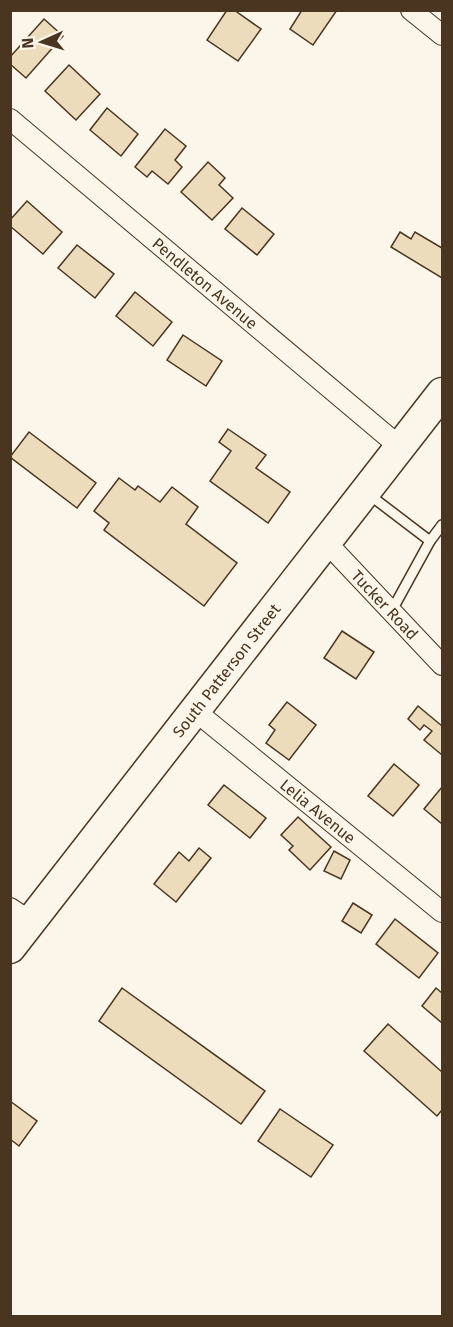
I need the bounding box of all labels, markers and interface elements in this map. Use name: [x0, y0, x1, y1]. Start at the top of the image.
north arrow: [12, 12, 72, 72]
text: N: [18, 37, 37, 49]
street label: Pendleton Avenue: [149, 234, 262, 333]
street label: Tucker Road: [348, 566, 422, 643]
street label: South Patterson Street: [168, 600, 284, 741]
street label: Lelia Avenue: [277, 775, 360, 847]

